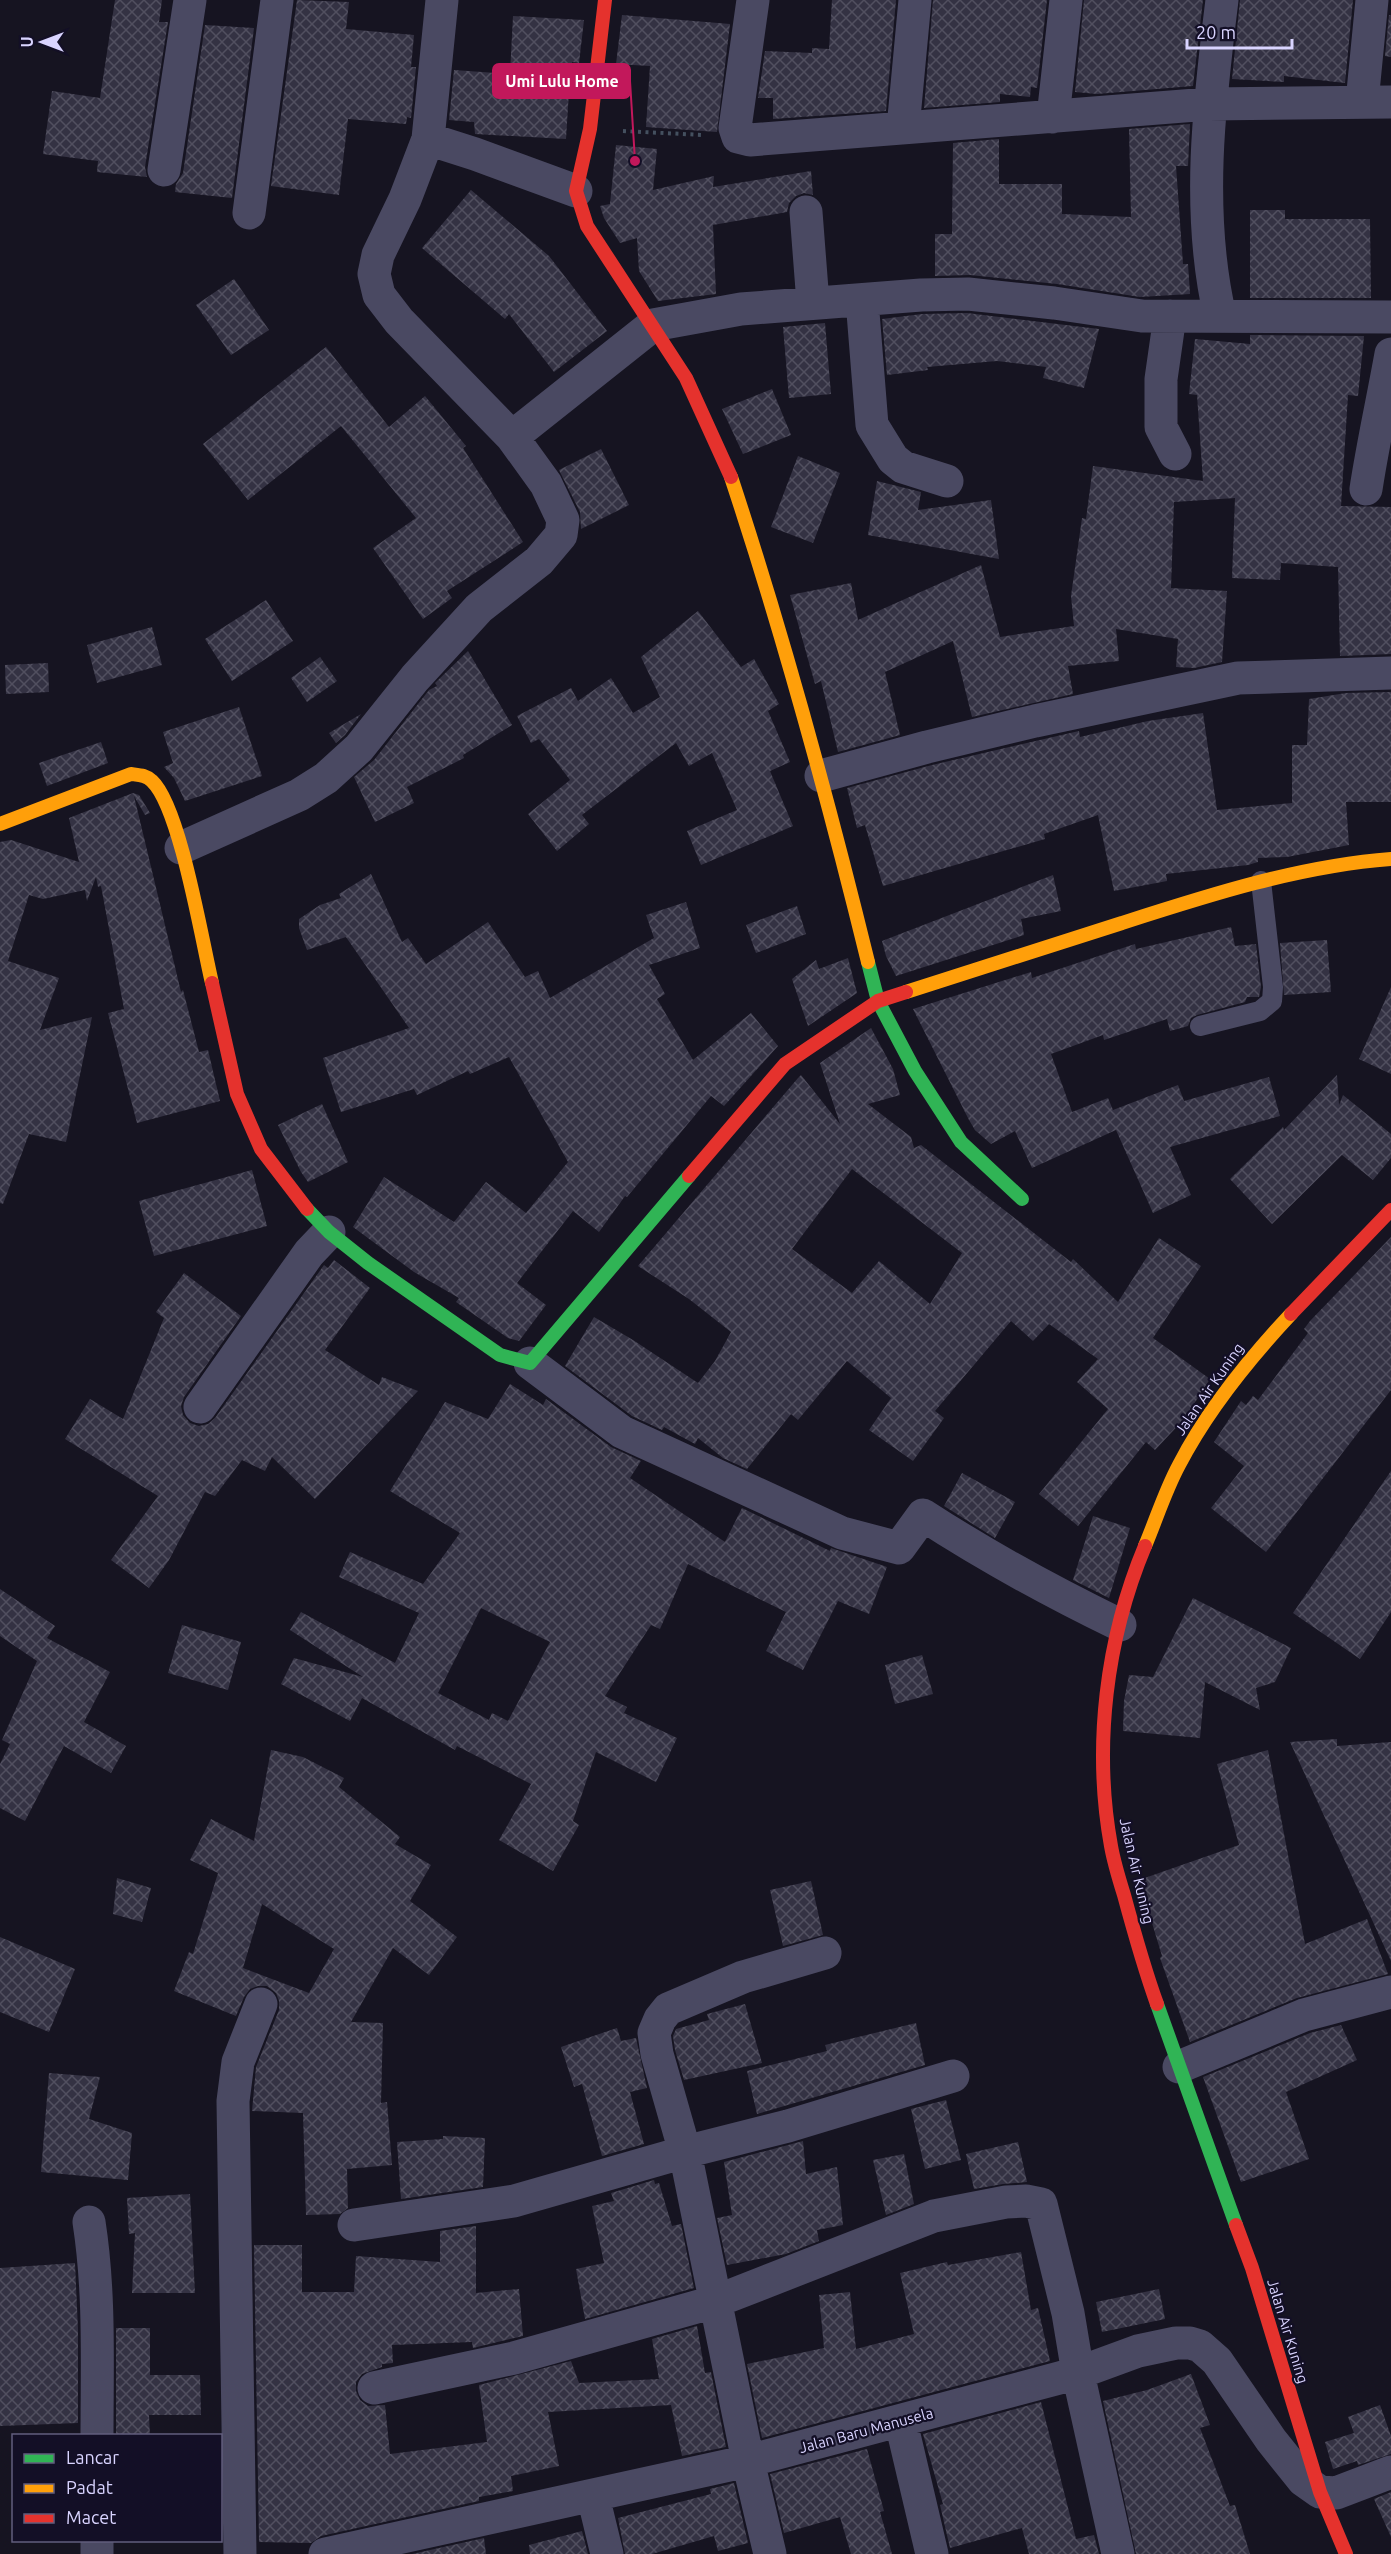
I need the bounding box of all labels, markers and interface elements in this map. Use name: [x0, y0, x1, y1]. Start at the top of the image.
north arrow: [12, 12, 72, 72]
scale bar: [1187, 12, 1292, 50]
text: 20 m: [1196, 22, 1236, 42]
text: U: [18, 36, 36, 48]
callout: Umi Lulu Home: [493, 64, 630, 98]
text: Umi Lulu Home: [505, 72, 619, 90]
street label: Jalan Air Kuning: [1171, 1340, 1247, 1438]
street label: Jalan Air Kuning: [1117, 1816, 1157, 1926]
street label: Jalan Air Kuning: [1264, 2277, 1312, 2385]
street label: Jalan Baru Manusela: [797, 2404, 935, 2456]
legend: [12, 2434, 222, 2542]
text: Lancar: [66, 2447, 119, 2467]
text: Padat: [66, 2477, 113, 2497]
text: Macet: [66, 2507, 116, 2527]

